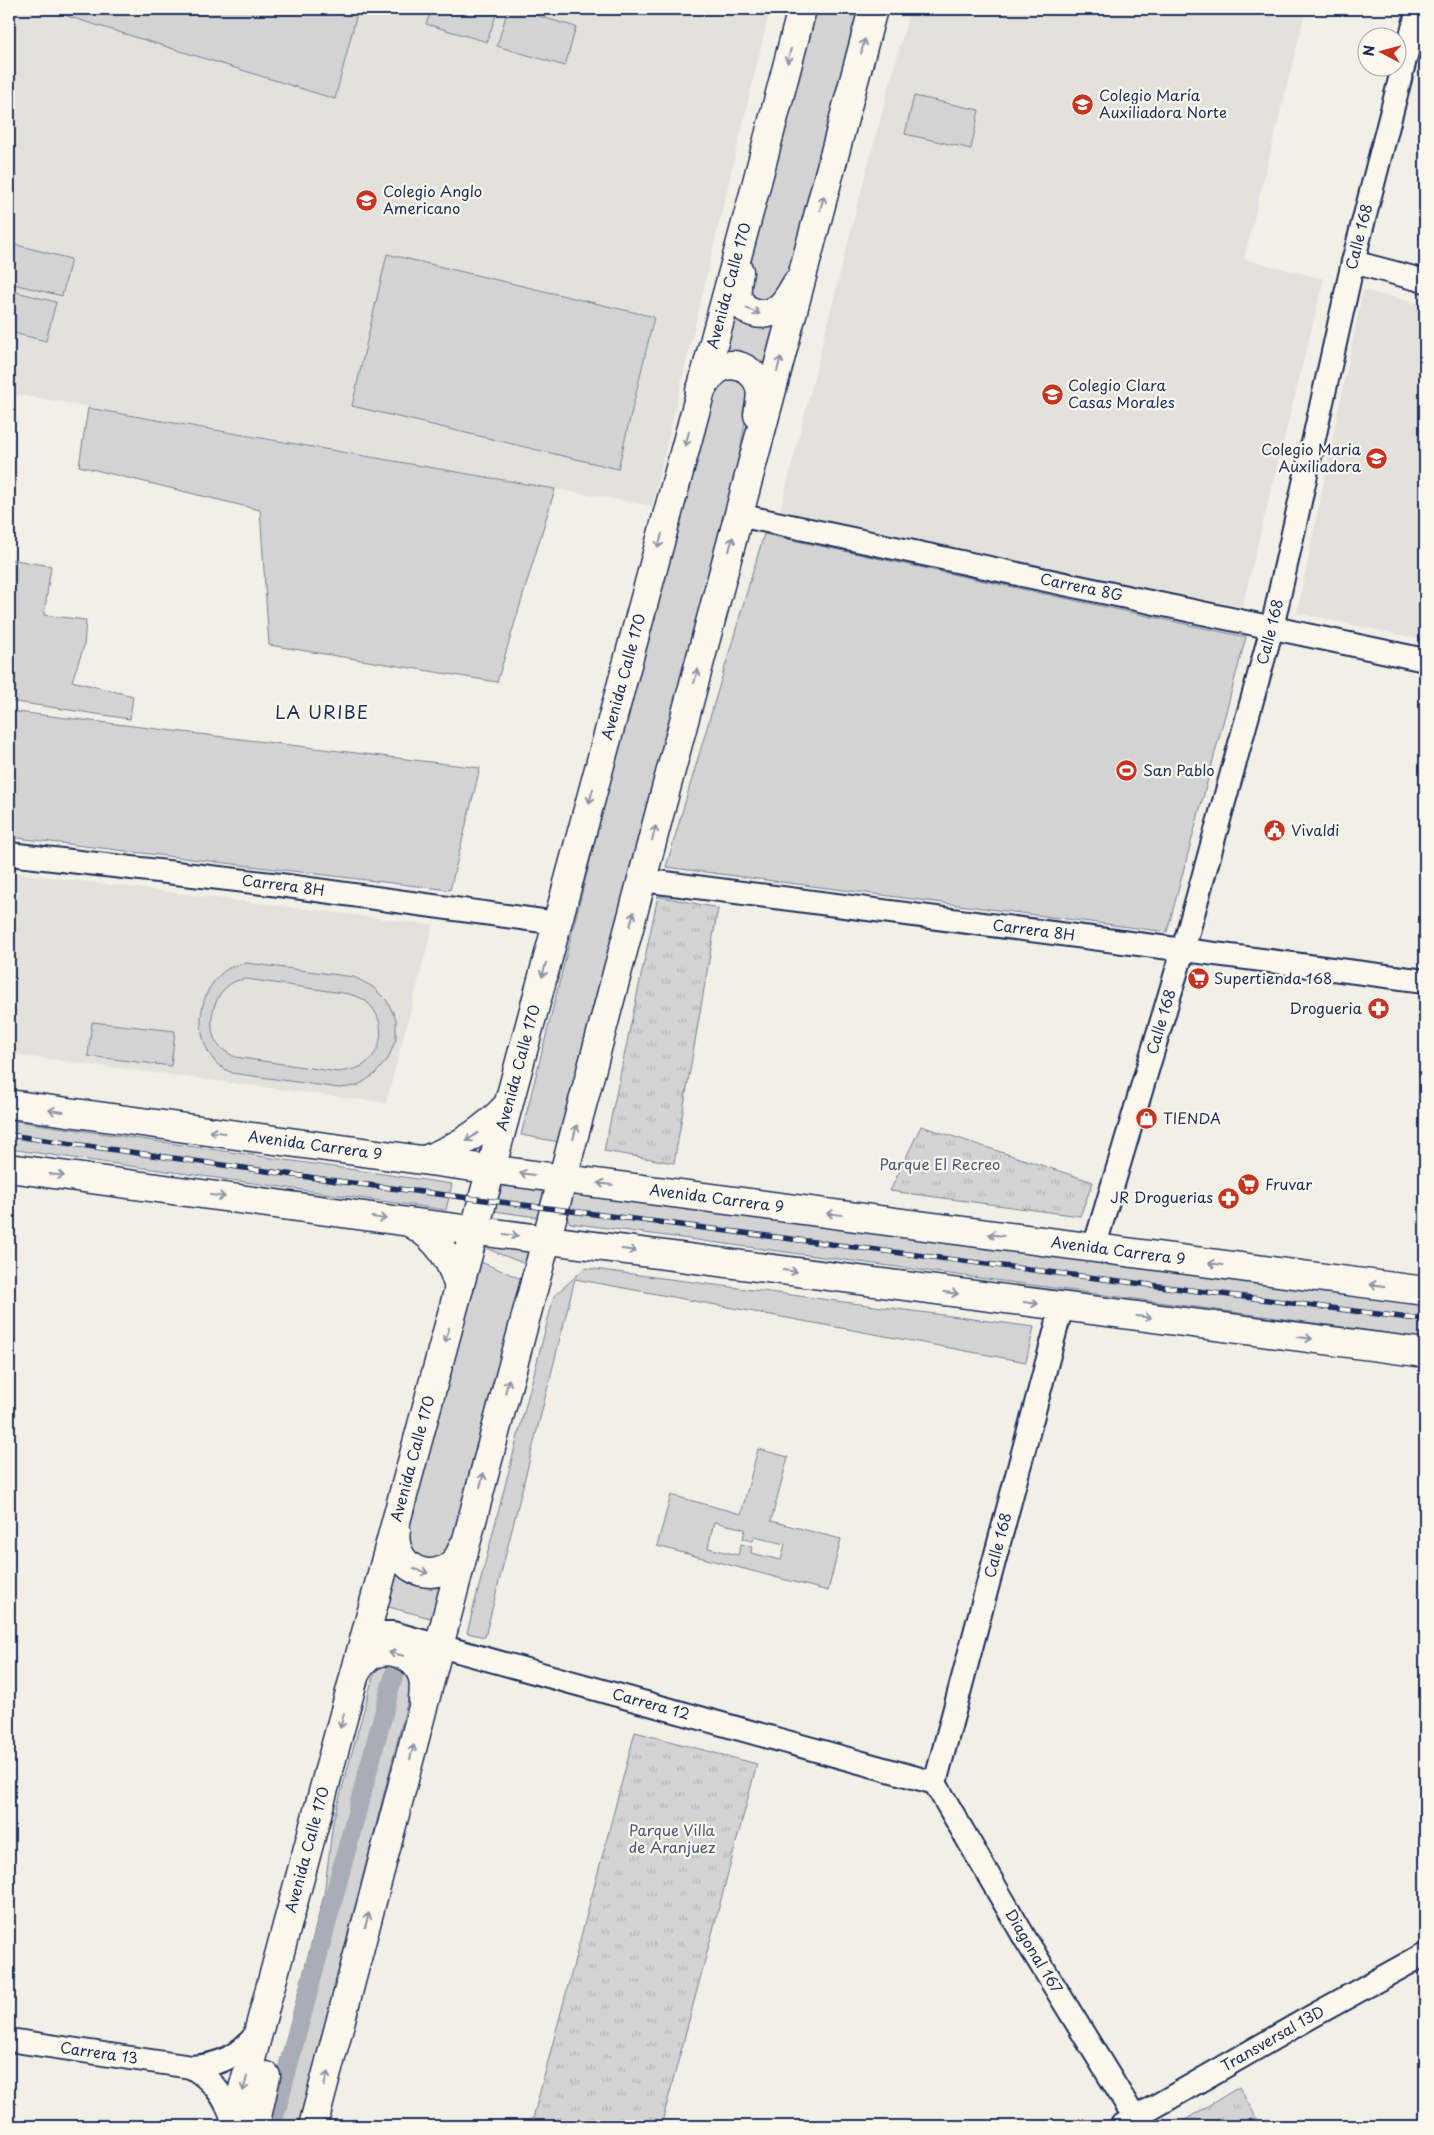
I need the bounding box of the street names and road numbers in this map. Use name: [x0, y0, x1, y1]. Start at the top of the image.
street label: Calle 168: [1339, 201, 1378, 272]
street label: Avenida Calle 170: [700, 220, 756, 351]
street label: Carrera 8G: [1038, 566, 1125, 606]
street label: Calle 168: [1249, 596, 1288, 667]
street label: Avenida Calle 170: [594, 611, 650, 742]
street label: Carrera 8H: [241, 868, 326, 901]
street label: Carrera 8H: [991, 912, 1077, 946]
street label: Calle 168: [1139, 986, 1181, 1057]
street label: Avenida Calle 170: [489, 1002, 545, 1133]
street label: Avenida Carrera 9: [247, 1124, 384, 1165]
street label: Avenida Carrera 9: [648, 1177, 785, 1217]
street label: Avenida Carrera 9: [1050, 1229, 1187, 1270]
street label: Avenida Calle 170: [383, 1393, 439, 1524]
street label: Calle 168: [977, 1509, 1017, 1580]
street label: Carrera 12: [610, 1681, 693, 1725]
street label: Avenida Calle 170: [278, 1784, 334, 1915]
street label: Diagonal 167: [1000, 1904, 1069, 1998]
street label: Transversal 13D: [1216, 1999, 1328, 2076]
street label: Carrera 13: [59, 2035, 140, 2069]

